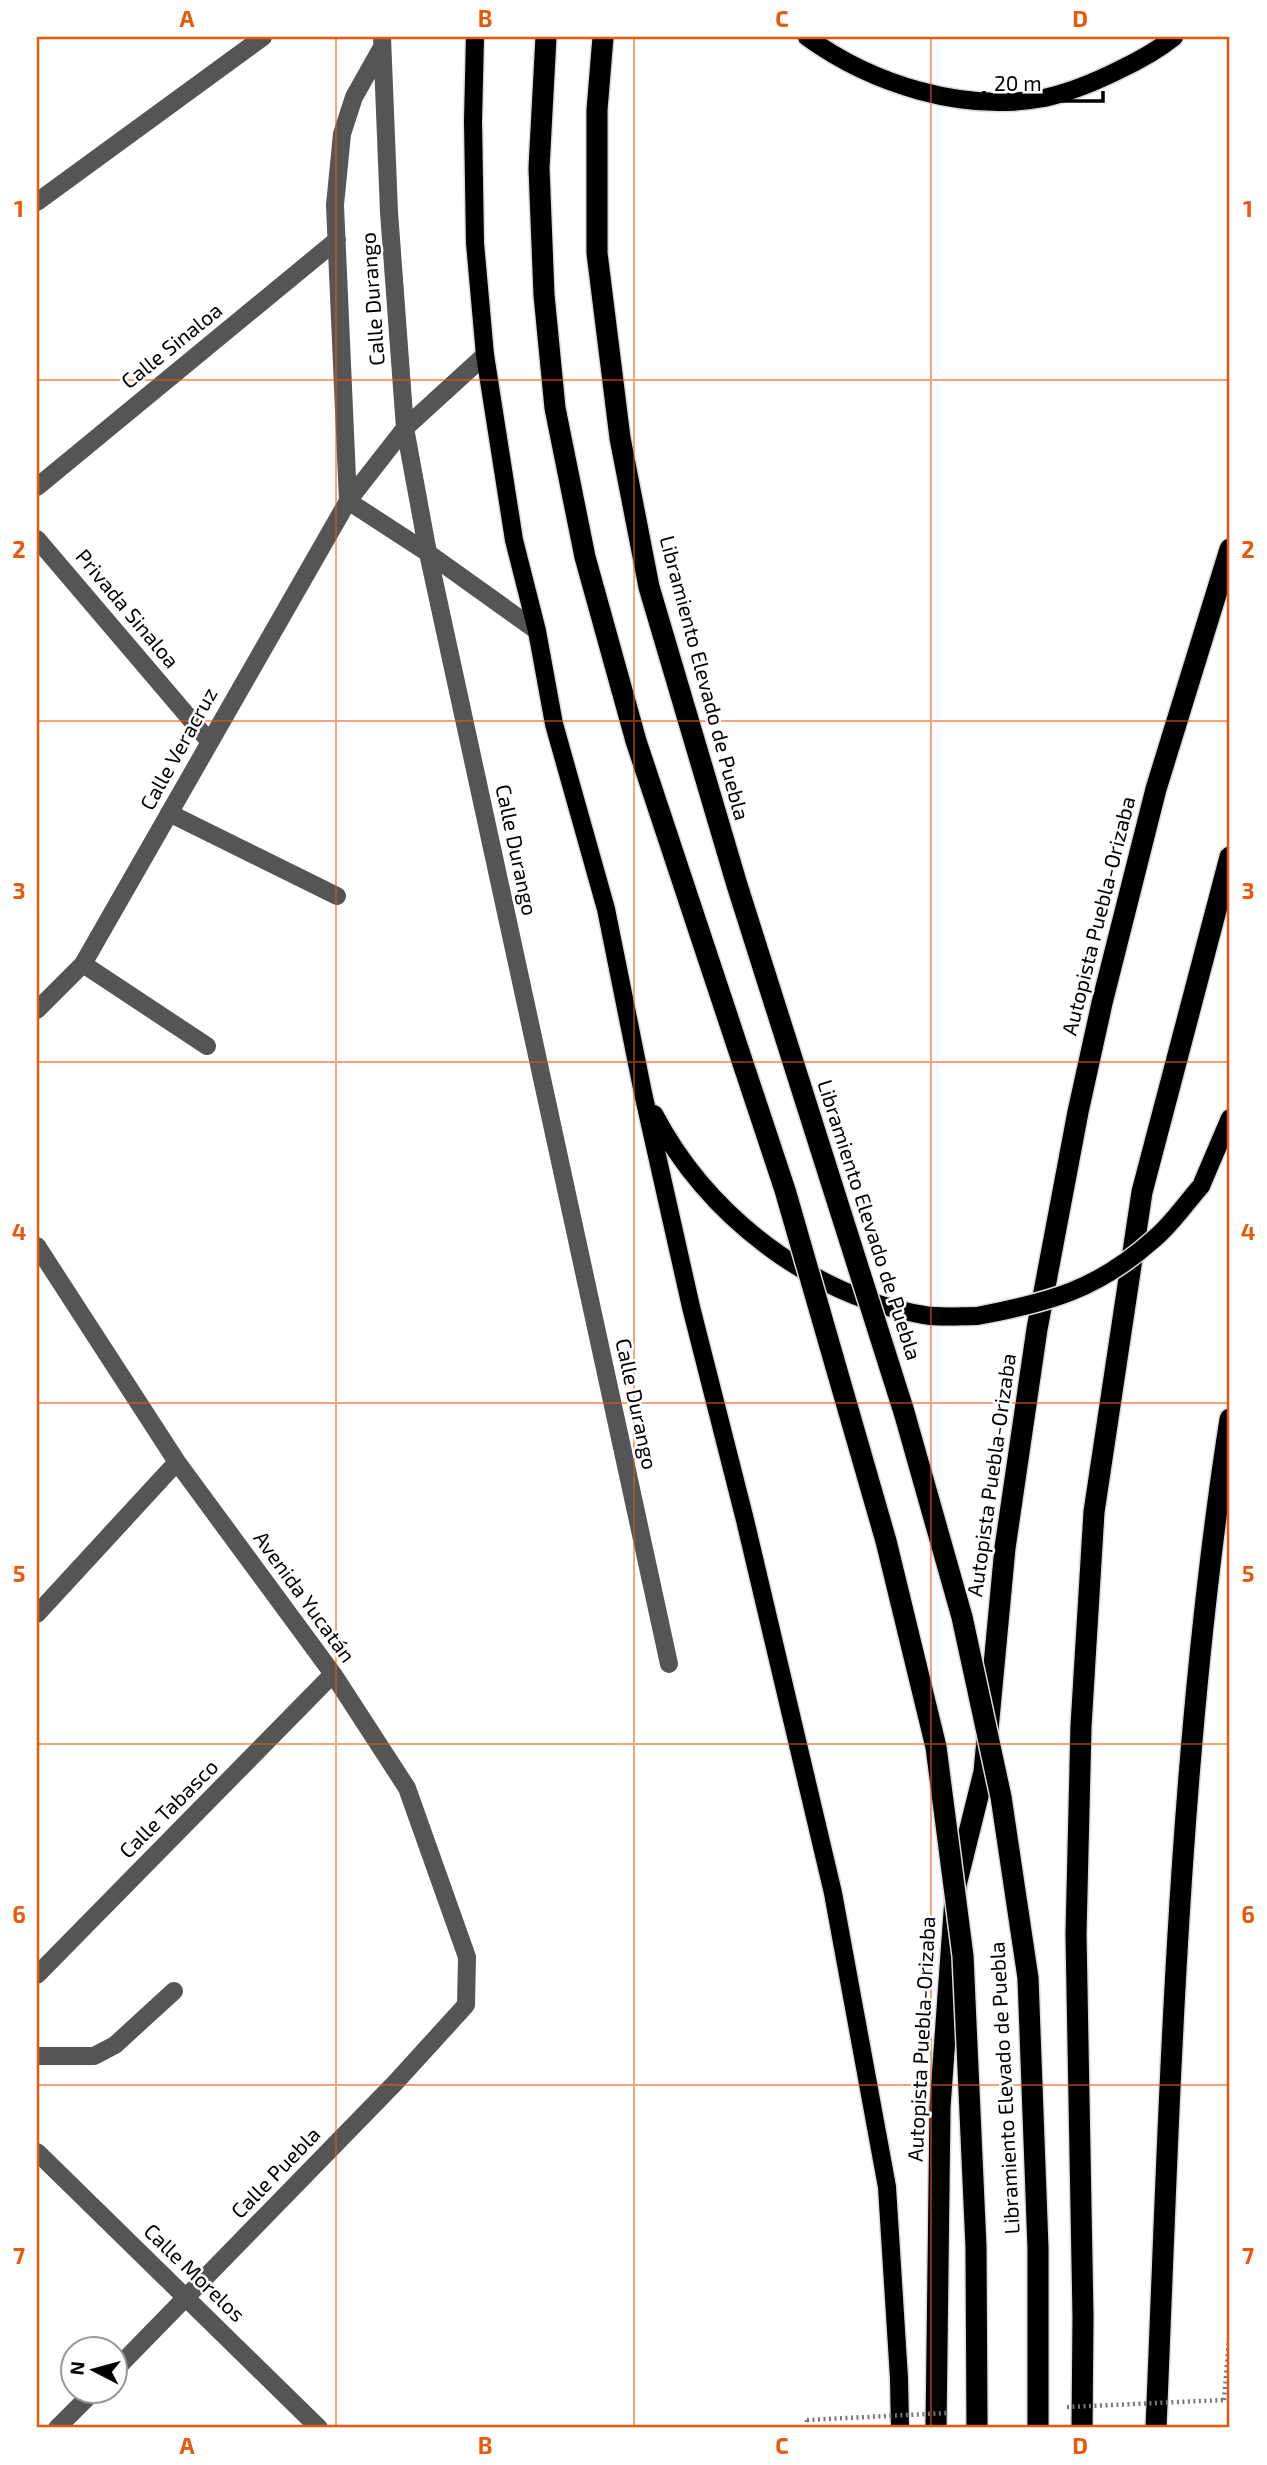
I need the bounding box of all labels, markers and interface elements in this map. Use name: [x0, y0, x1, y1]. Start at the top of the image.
text: A: [179, 4, 195, 32]
text: B: [478, 4, 492, 32]
text: C: [775, 4, 789, 32]
text: D: [1072, 4, 1088, 32]
scale bar: [984, 60, 1102, 104]
text: 20 m: [994, 70, 1042, 95]
text: 1: [14, 194, 24, 222]
text: 1: [1243, 194, 1253, 222]
street label: Calle Durango: [354, 232, 389, 367]
street label: Calle Sinaloa: [116, 297, 226, 393]
street label: Libramiento Elevado de Puebla: [655, 533, 755, 823]
text: 2: [12, 535, 26, 563]
text: 2: [1241, 535, 1255, 563]
street label: Privada Sinaloa: [71, 544, 185, 672]
street label: Calle Veracruz: [134, 683, 222, 814]
street label: Calle Durango: [491, 782, 544, 918]
street label: Autopista Puebla-Orizaba: [1056, 794, 1139, 1038]
text: 3: [12, 876, 26, 904]
text: 3: [1241, 876, 1255, 904]
street label: Libramiento Elevado de Puebla: [813, 1076, 928, 1363]
text: 4: [12, 1217, 26, 1245]
text: 4: [1241, 1217, 1255, 1245]
street label: Calle Durango: [611, 1336, 664, 1472]
street label: Autopista Puebla-Orizaba: [961, 1352, 1020, 1598]
street label: Avenida Yucatán: [249, 1526, 361, 1667]
text: 5: [13, 1559, 25, 1587]
text: 5: [1242, 1559, 1254, 1587]
street label: Calle Tabasco: [113, 1753, 223, 1863]
text: 6: [12, 1900, 26, 1928]
text: 6: [1241, 1900, 1255, 1928]
street label: Autopista Puebla-Orizaba: [902, 1916, 939, 2162]
street label: Libramiento Elevado de Puebla: [983, 1941, 1024, 2235]
street label: Calle Puebla: [225, 2121, 325, 2223]
street label: Calle Morelos: [139, 2218, 251, 2326]
text: 7: [13, 2241, 25, 2269]
text: 7: [1242, 2241, 1254, 2269]
north arrow: [60, 2336, 130, 2406]
text: N: [64, 2360, 89, 2376]
text: A: [179, 2431, 195, 2459]
text: B: [478, 2431, 492, 2459]
text: C: [775, 2431, 789, 2459]
text: D: [1072, 2431, 1088, 2459]

